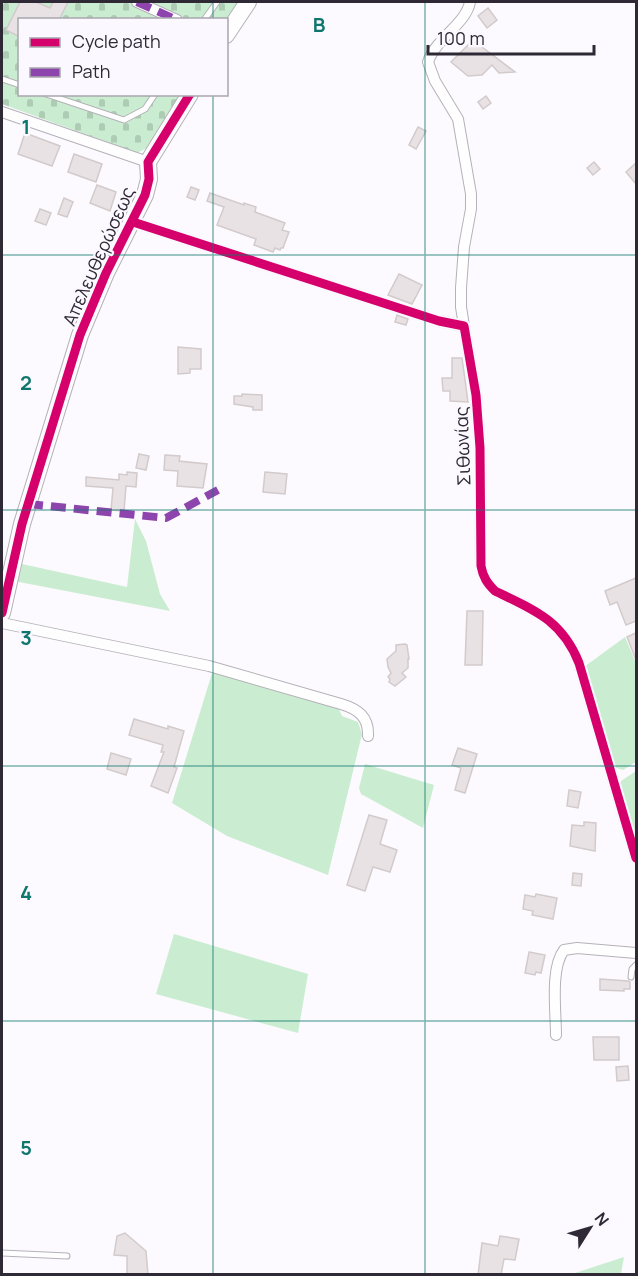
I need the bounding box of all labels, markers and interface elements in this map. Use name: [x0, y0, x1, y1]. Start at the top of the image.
text: B: [313, 11, 326, 38]
legend: [18, 18, 228, 96]
scale bar: [428, 18, 594, 56]
text: 100 m: [437, 26, 485, 50]
text: Cycle path: [72, 29, 161, 53]
text: Path: [72, 59, 110, 83]
text: 1: [22, 113, 30, 140]
street label: Απελευθερώσεως: [57, 183, 139, 329]
text: 2: [20, 369, 32, 396]
street label: Σιθωνίας: [449, 406, 475, 486]
text: 3: [20, 624, 32, 651]
text: 4: [20, 879, 32, 906]
text: 5: [20, 1134, 32, 1161]
north arrow: [560, 1198, 620, 1258]
text: N: [590, 1208, 614, 1230]

